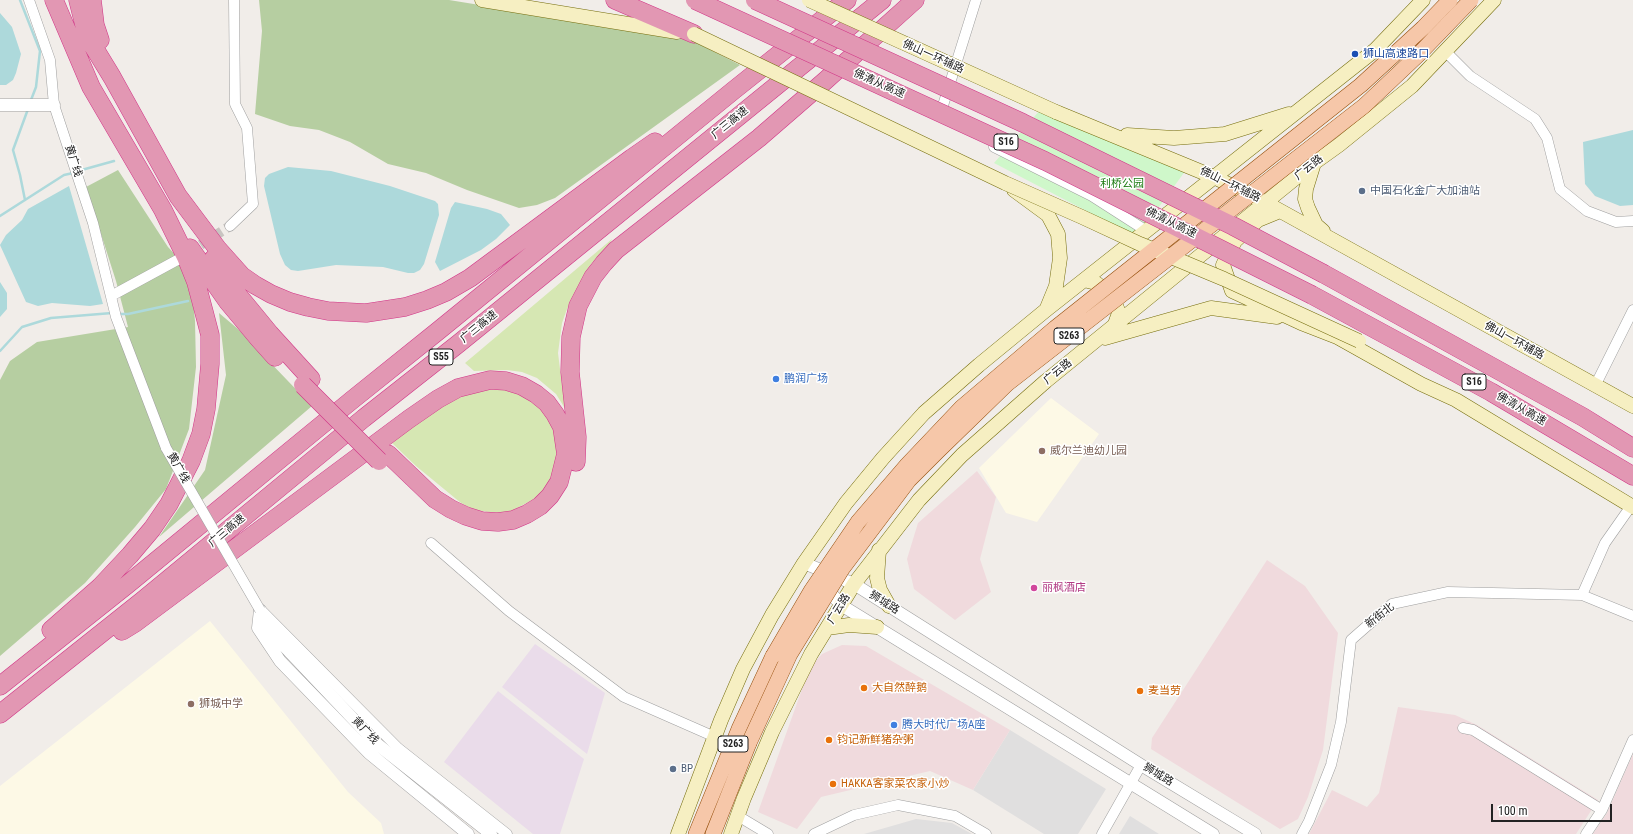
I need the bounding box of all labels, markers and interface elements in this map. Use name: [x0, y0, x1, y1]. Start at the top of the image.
street label: 佛山一环辅路: [900, 38, 966, 76]
place label: 狮山高速路口: [1363, 47, 1429, 61]
marker: 狮山高速路口: [1350, 49, 1360, 59]
street label: 佛清从高速: [851, 67, 907, 101]
street label: 广三高速: [709, 104, 751, 142]
road number: S16: [994, 134, 1018, 150]
street label: 黄广线: [62, 143, 84, 179]
street label: 广云路: [1292, 153, 1326, 183]
street label: 佛山一环辅路: [1197, 165, 1263, 205]
park label: 利桥公园: [1100, 177, 1144, 191]
place label: 中国石化金广大加油站: [1370, 184, 1480, 198]
marker: 中国石化金广大加油站: [1357, 186, 1367, 196]
street label: 佛清从高速: [1143, 205, 1199, 241]
street label: 广三高速: [458, 308, 500, 346]
street label: 佛山一环辅路: [1482, 319, 1546, 363]
road number: S263: [1054, 328, 1084, 344]
road number: S55: [429, 349, 453, 365]
street label: 广云路: [1041, 356, 1075, 388]
place label: 鹏润广场: [784, 372, 828, 386]
marker: 鹏润广场: [771, 374, 781, 384]
road number: S16: [1462, 374, 1486, 390]
street label: 佛清从高速: [1494, 390, 1548, 428]
place label: 威尔兰迪幼儿园: [1050, 444, 1127, 458]
marker: 威尔兰迪幼儿园: [1037, 446, 1047, 456]
street label: 黄广线: [164, 450, 192, 486]
street label: 广三高速: [206, 512, 248, 550]
place label: 丽枫酒店: [1042, 581, 1086, 595]
marker: 丽枫酒店: [1029, 583, 1039, 593]
street label: 狮城路: [867, 589, 901, 617]
street label: 广云路: [825, 592, 853, 626]
street label: 新街北: [1363, 601, 1397, 631]
place label: 大自然醉鹅: [872, 681, 927, 695]
marker: 大自然醉鹅: [859, 683, 869, 693]
place label: 麦当劳: [1148, 684, 1181, 698]
marker: 麦当劳: [1135, 686, 1145, 696]
place label: 狮城中学: [199, 697, 243, 711]
marker: 狮城中学: [186, 699, 196, 709]
street label: 黄广线: [349, 715, 381, 747]
place label: 腾大时代广场A座: [902, 718, 985, 732]
marker: 腾大时代广场A座: [889, 720, 899, 730]
place label: 钧记新鲜猪杂粥: [837, 733, 914, 747]
marker: 钧记新鲜猪杂粥: [824, 735, 834, 745]
road number: S263: [718, 736, 748, 752]
street label: 狮城路: [1140, 761, 1176, 789]
place label: BP: [681, 762, 693, 776]
marker: BP: [668, 764, 678, 774]
place label: HAKKA客家菜农家小炒: [841, 777, 950, 791]
marker: HAKKA客家菜农家小炒: [828, 779, 838, 789]
scale bar: [1493, 796, 1614, 822]
text: 100 m: [1498, 804, 1528, 818]

